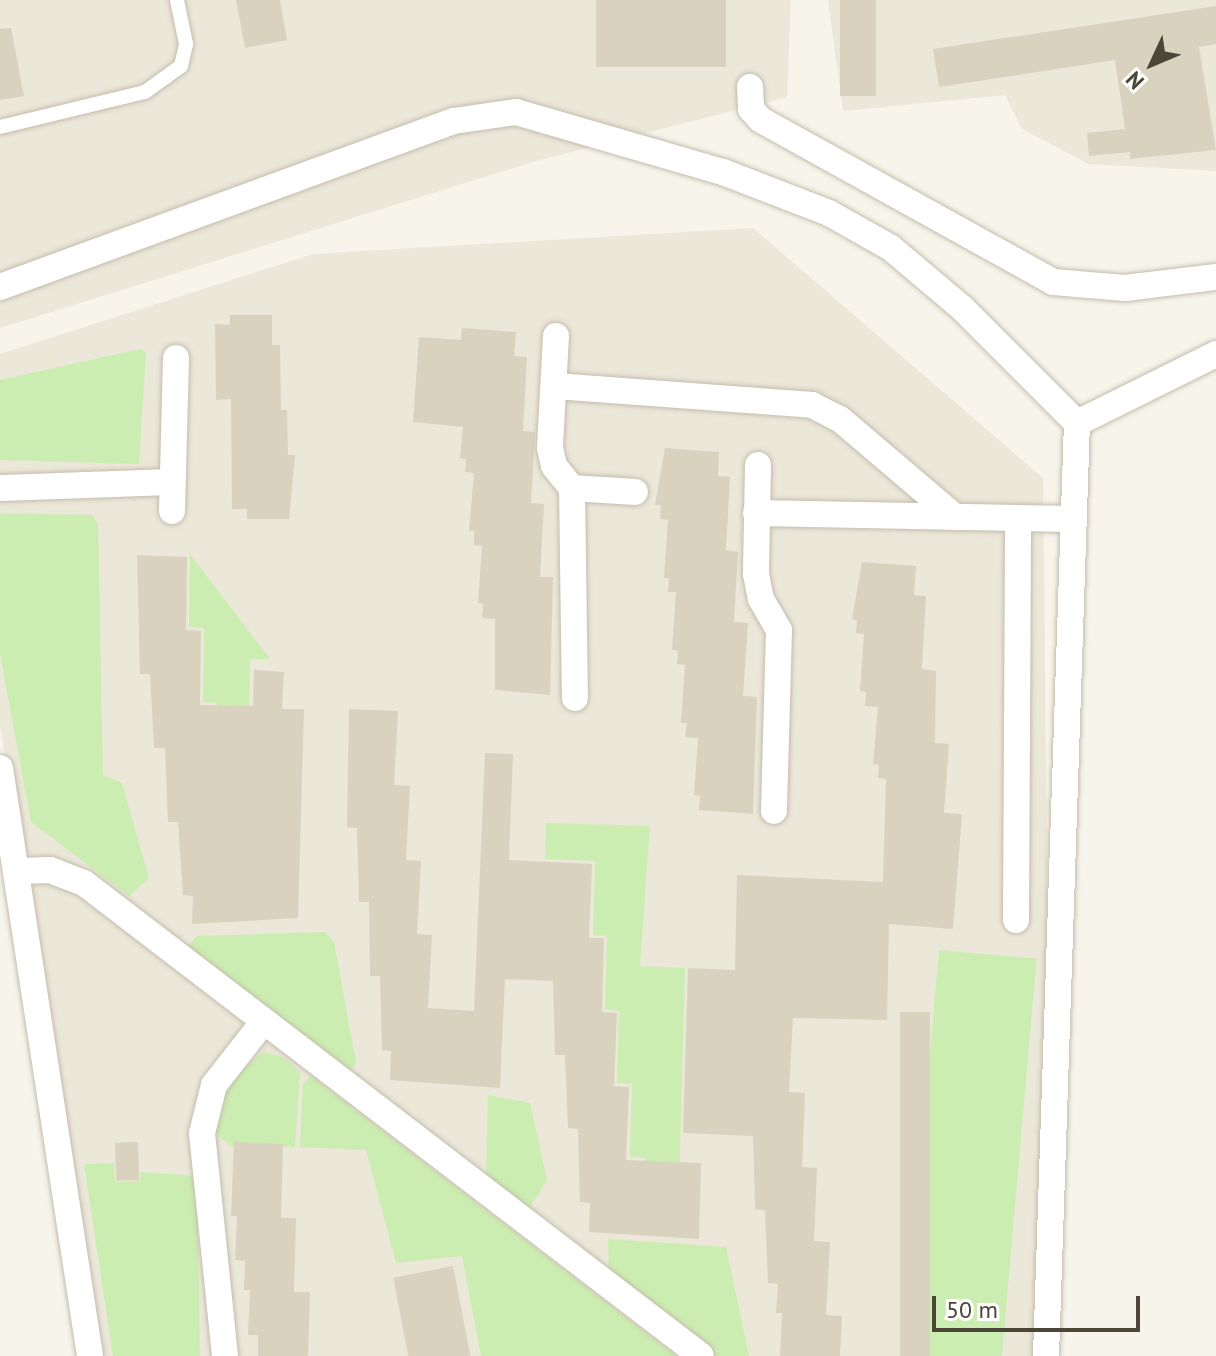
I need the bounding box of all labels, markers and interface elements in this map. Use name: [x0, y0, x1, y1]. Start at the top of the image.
north arrow: [1112, 24, 1192, 104]
text: N: [1120, 66, 1150, 96]
scale bar: [936, 1280, 1144, 1330]
text: 50 m: [946, 1294, 998, 1325]

